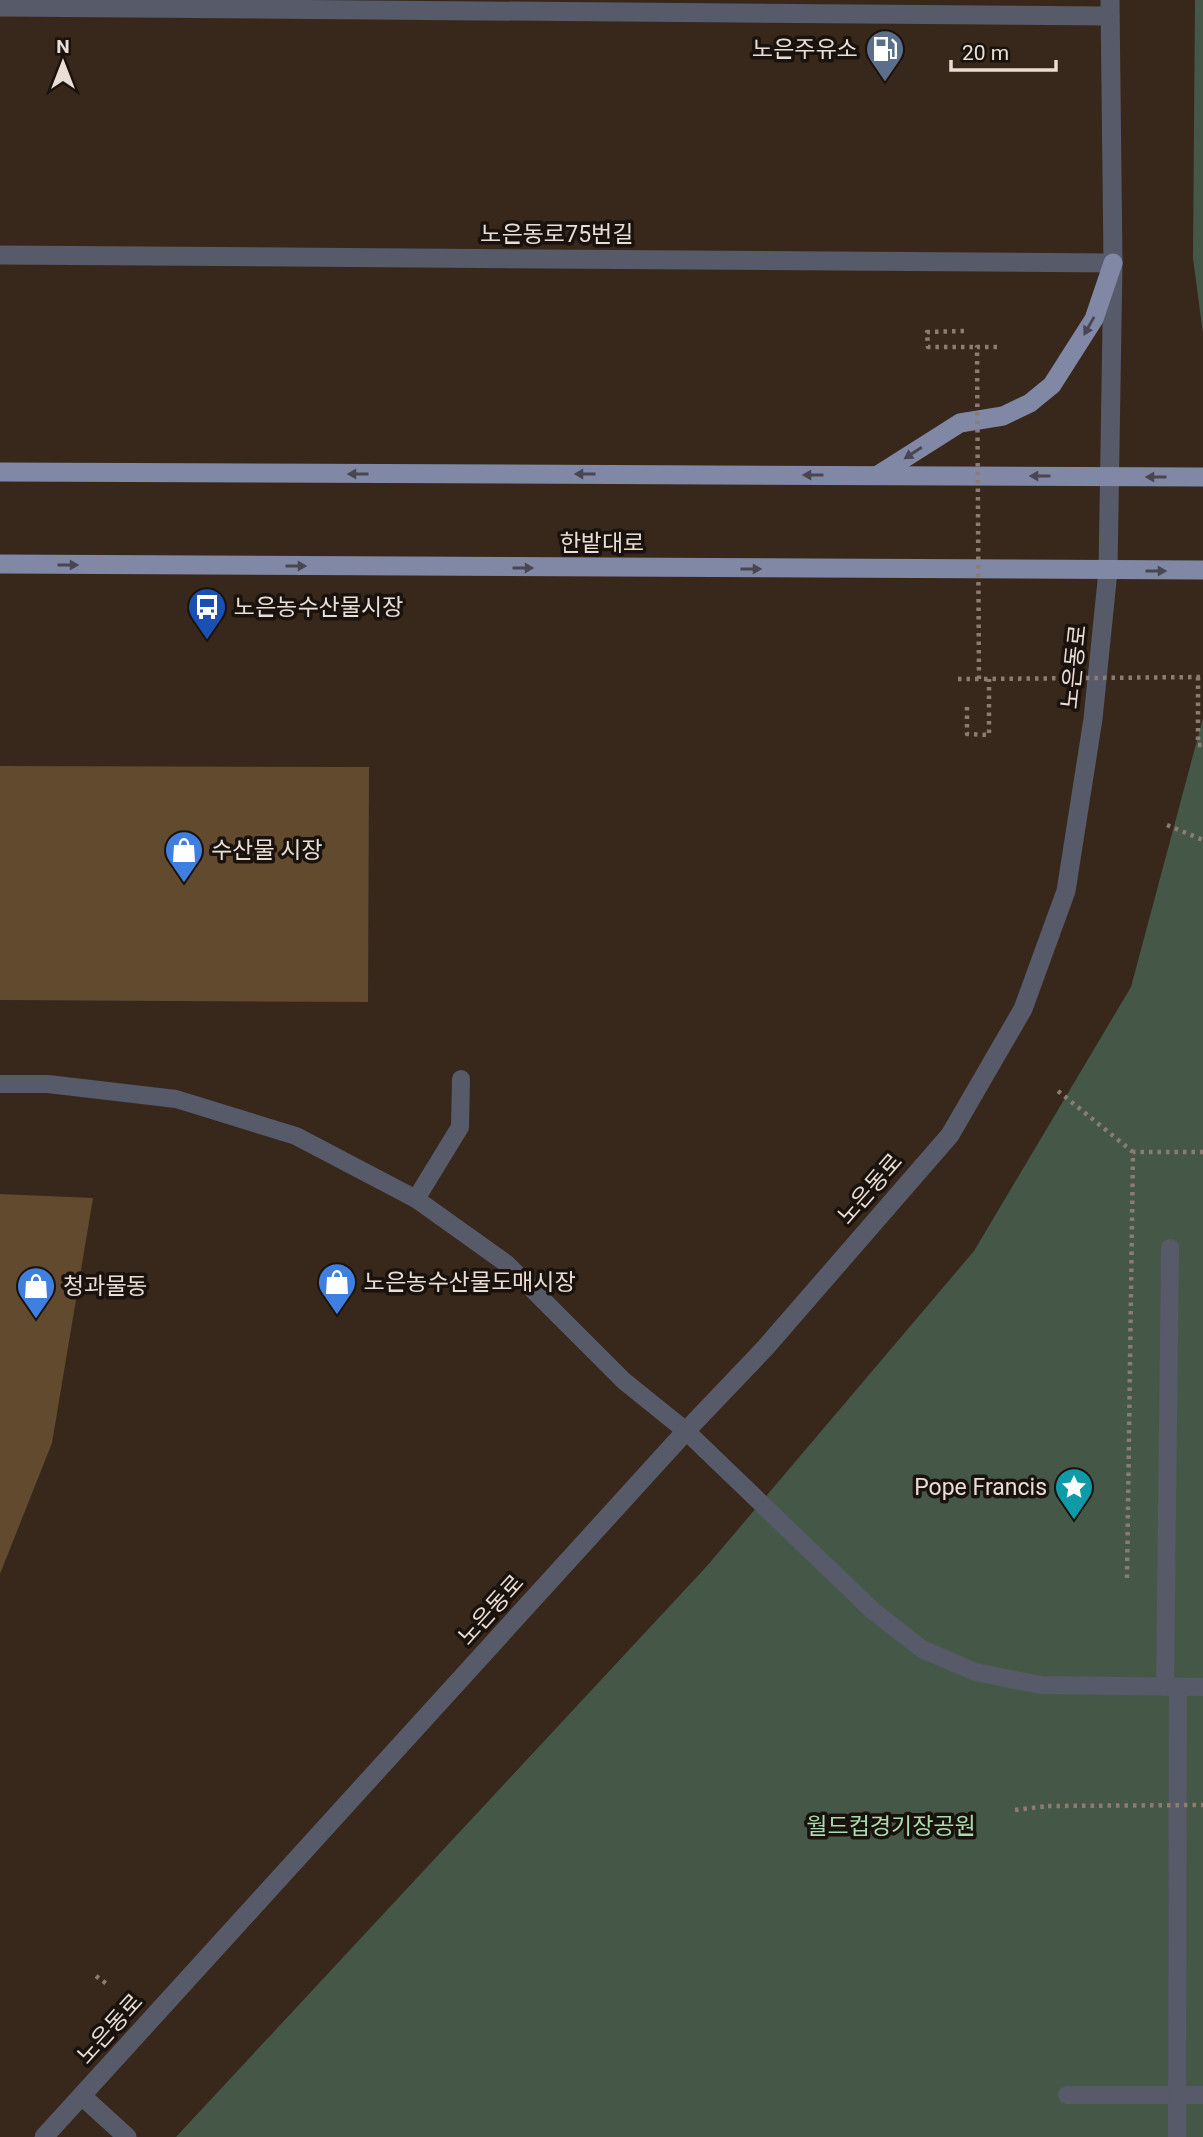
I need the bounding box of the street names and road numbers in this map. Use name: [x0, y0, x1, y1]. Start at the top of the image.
street label: 노은동로75번길: [481, 221, 633, 248]
street label: 한밭대로: [560, 530, 644, 557]
street label: 노은동로: [1056, 624, 1092, 710]
street label: 노은동로: [832, 1148, 908, 1230]
street label: 노은동로: [453, 1570, 529, 1650]
street label: 노은동로: [72, 1989, 148, 2069]

